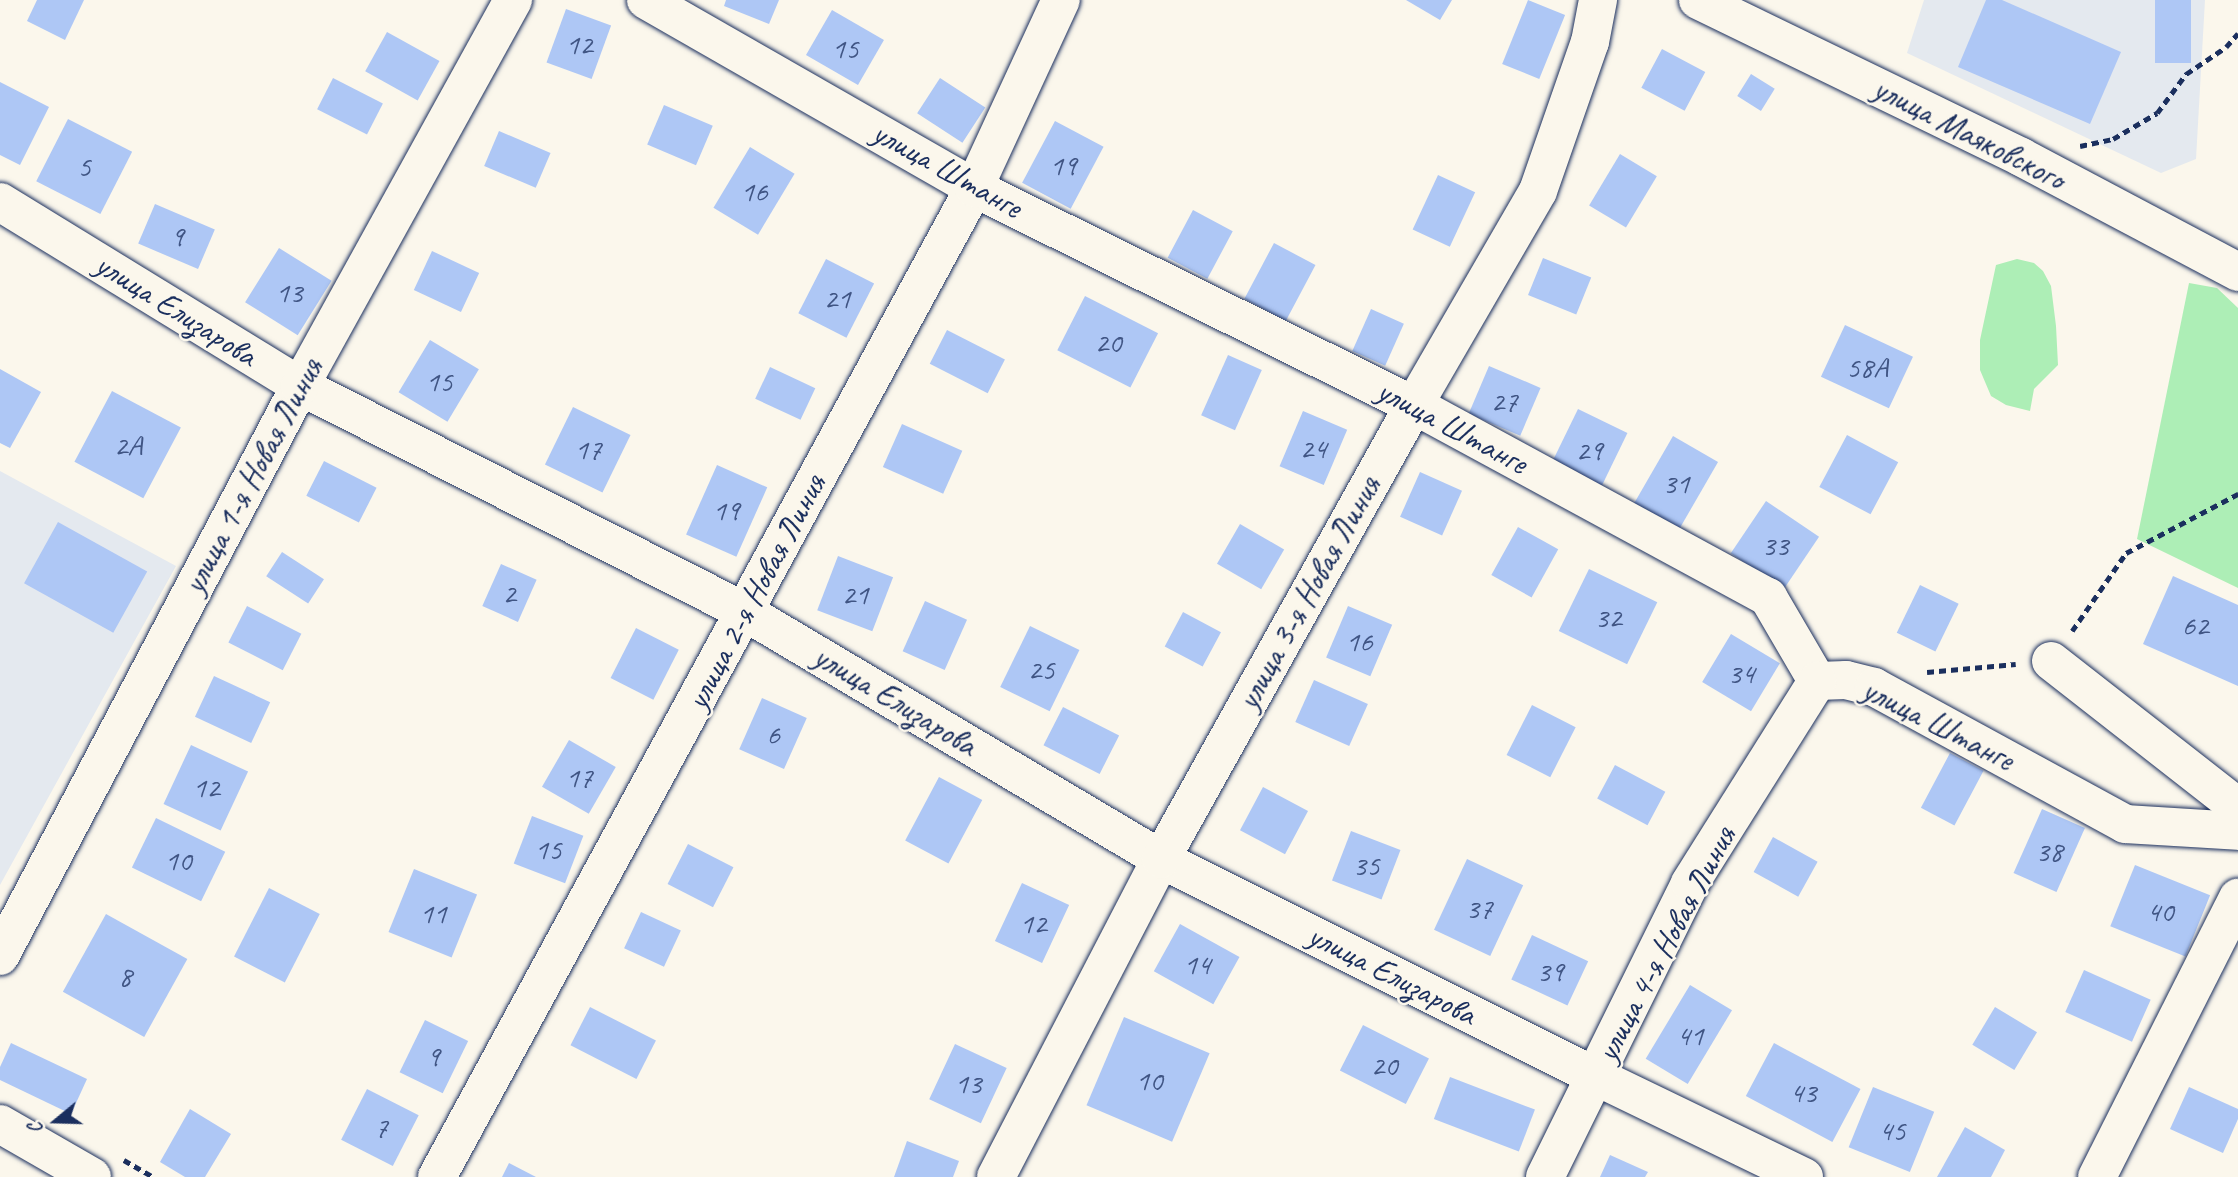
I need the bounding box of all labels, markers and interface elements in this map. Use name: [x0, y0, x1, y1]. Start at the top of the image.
house number: 12: [566, 26, 592, 62]
house number: 15: [832, 30, 858, 66]
street label: улица Маяковского: [1866, 69, 2072, 199]
street label: улица Штанге: [866, 113, 1028, 227]
house number: 19: [1050, 147, 1076, 183]
house number: 5: [77, 148, 91, 184]
house number: 16: [741, 173, 767, 209]
house number: 9: [170, 218, 184, 254]
street label: улица Елизарова: [87, 244, 265, 376]
house number: 13: [276, 274, 302, 310]
house number: 21: [824, 280, 850, 316]
house number: 20: [1095, 324, 1121, 360]
house number: 58А: [1846, 349, 1888, 385]
street label: улица 1-я Новая Линия: [174, 351, 332, 601]
house number: 15: [426, 363, 452, 399]
street label: улица Штанге: [1371, 371, 1533, 483]
house number: 27: [1491, 383, 1517, 419]
house number: 2А: [114, 427, 142, 463]
house number: 24: [1300, 430, 1326, 466]
house number: 17: [575, 431, 601, 467]
house number: 29: [1576, 432, 1602, 468]
house number: 31: [1663, 465, 1689, 501]
street label: улица 2-я Новая Линия: [677, 467, 835, 717]
street label: улица 3-я Новая Линия: [1228, 469, 1390, 717]
house number: 19: [713, 492, 739, 528]
house number: 33: [1762, 527, 1788, 563]
house number: 2: [502, 575, 516, 611]
house number: 21: [842, 576, 868, 612]
house number: 32: [1595, 599, 1621, 635]
house number: 62: [2182, 607, 2208, 643]
house number: 16: [1346, 623, 1372, 659]
street label: улица Елизарова: [805, 636, 985, 766]
house number: 25: [1028, 651, 1054, 687]
house number: 34: [1728, 655, 1754, 691]
street label: улица Штанге: [1856, 670, 2020, 780]
house number: 6: [766, 716, 780, 752]
house number: 17: [566, 759, 592, 795]
house number: 12: [193, 769, 219, 805]
street label: улица 4-я Новая Линия: [1587, 819, 1745, 1069]
house number: 15: [535, 831, 561, 867]
house number: 38: [2036, 833, 2062, 869]
house number: 10: [165, 842, 191, 878]
house number: 35: [1353, 847, 1379, 883]
house number: 37: [1466, 890, 1492, 926]
house number: 40: [2147, 893, 2173, 929]
house number: 11: [420, 895, 446, 931]
house number: 12: [1020, 905, 1046, 941]
street label: улица Елизарова: [1300, 915, 1484, 1035]
house number: 14: [1184, 946, 1210, 982]
house number: 39: [1537, 953, 1563, 989]
house number: 8: [118, 958, 132, 994]
house number: 41: [1677, 1017, 1703, 1053]
house number: 9: [426, 1038, 440, 1074]
house number: 20: [1371, 1047, 1397, 1083]
house number: 10: [1136, 1062, 1162, 1098]
house number: 13: [955, 1065, 981, 1101]
house number: 43: [1790, 1074, 1816, 1110]
north arrow: [21, 1086, 91, 1156]
house number: 7: [374, 1109, 388, 1145]
house number: 45: [1879, 1112, 1905, 1148]
text: С: [23, 1120, 49, 1136]

